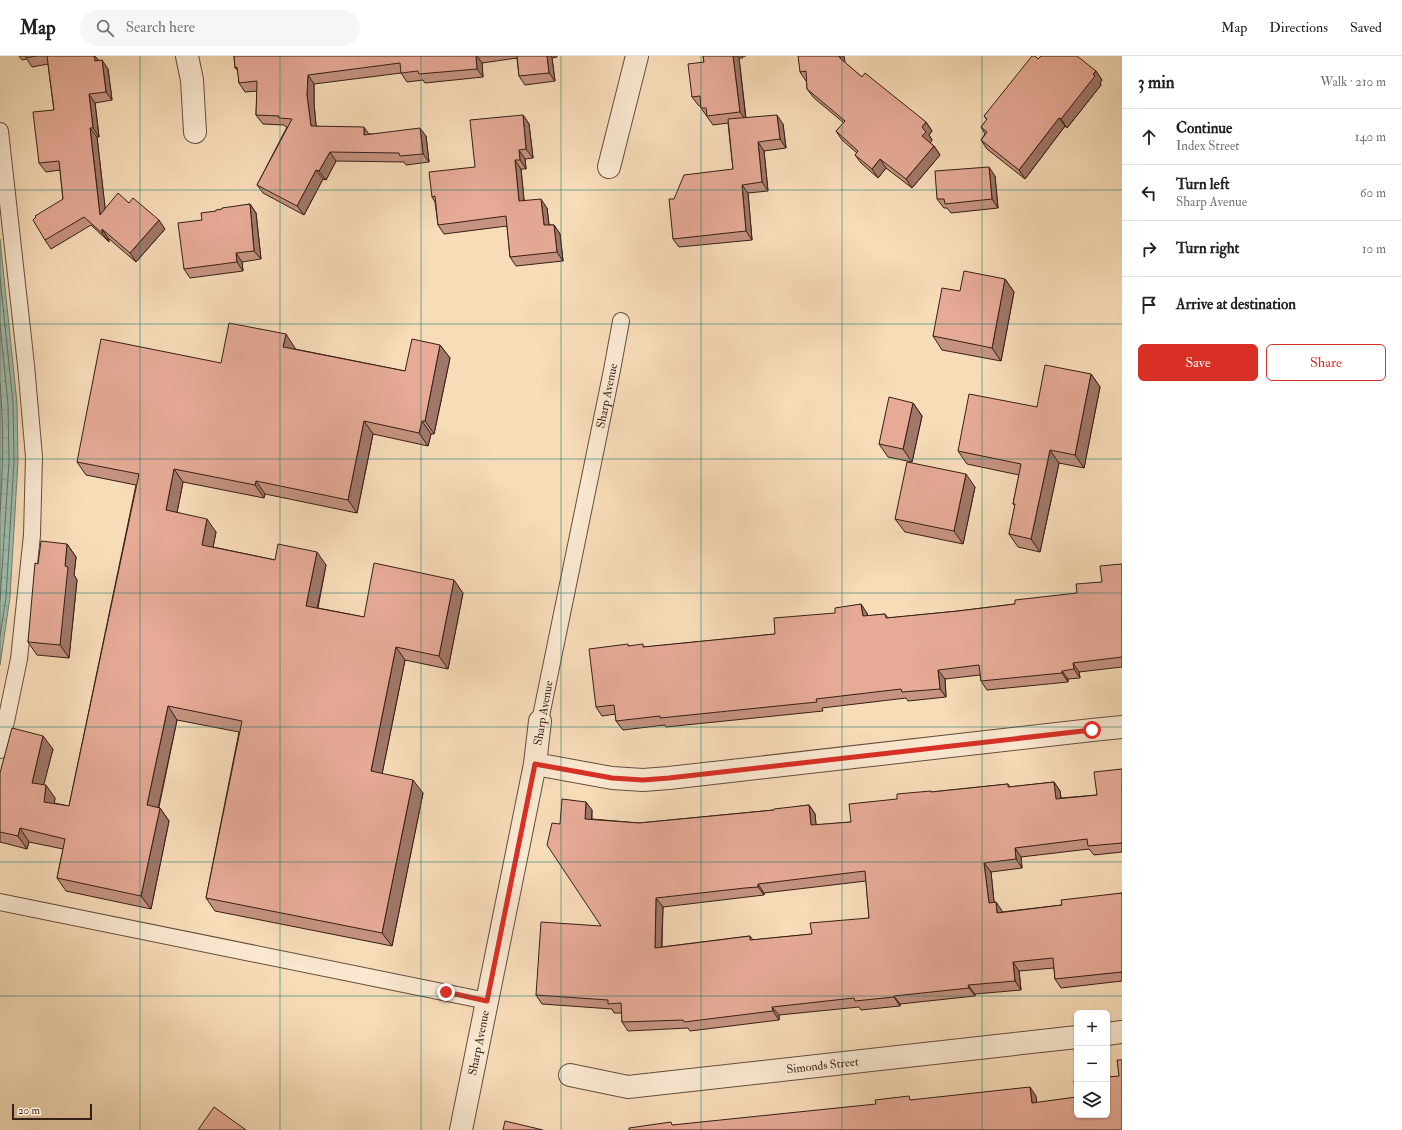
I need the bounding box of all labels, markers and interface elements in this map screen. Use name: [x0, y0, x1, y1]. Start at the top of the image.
search box: [80, 10, 360, 46]
text: Map: [20, 16, 56, 40]
icon: search: [94, 17, 116, 39]
text: Search here: [126, 18, 195, 37]
text: Map: [1221, 19, 1247, 36]
text: Directions: [1269, 19, 1328, 36]
text: Saved: [1350, 19, 1382, 36]
text: 3 min: [1138, 72, 1175, 93]
text: Walk · 210 m: [1320, 74, 1386, 90]
text: Continue: [1176, 119, 1232, 138]
icon: ahead: [1138, 126, 1160, 148]
text: 140 m: [1355, 129, 1386, 145]
text: Index Street: [1176, 138, 1240, 154]
text: Turn left: [1176, 175, 1230, 194]
icon: left: [1138, 182, 1160, 204]
text: 60 m: [1360, 185, 1386, 201]
text: Sharp Avenue: [1176, 194, 1247, 210]
icon: right: [1138, 238, 1160, 260]
text: Turn right: [1176, 239, 1239, 258]
text: 10 m: [1362, 241, 1386, 257]
icon: arrive: [1138, 294, 1160, 316]
text: Arrive at destination: [1176, 295, 1296, 314]
button: Save: [1138, 344, 1258, 381]
button: Share: [1266, 344, 1386, 381]
street label: Sharp Avenue: [593, 362, 621, 430]
street label: Sharp Avenue: [530, 679, 557, 747]
route start: [1083, 721, 1101, 739]
route end: [437, 983, 455, 1001]
street label: Sharp Avenue: [465, 1009, 493, 1077]
map controls: [1074, 1010, 1110, 1118]
button: +: [1074, 1010, 1110, 1046]
button: −: [1074, 1046, 1110, 1082]
street label: Simonds Street: [786, 1054, 860, 1077]
button: layers: [1074, 1082, 1110, 1118]
scale bar: [12, 1102, 92, 1121]
text: 20 m: [18, 1104, 40, 1117]

